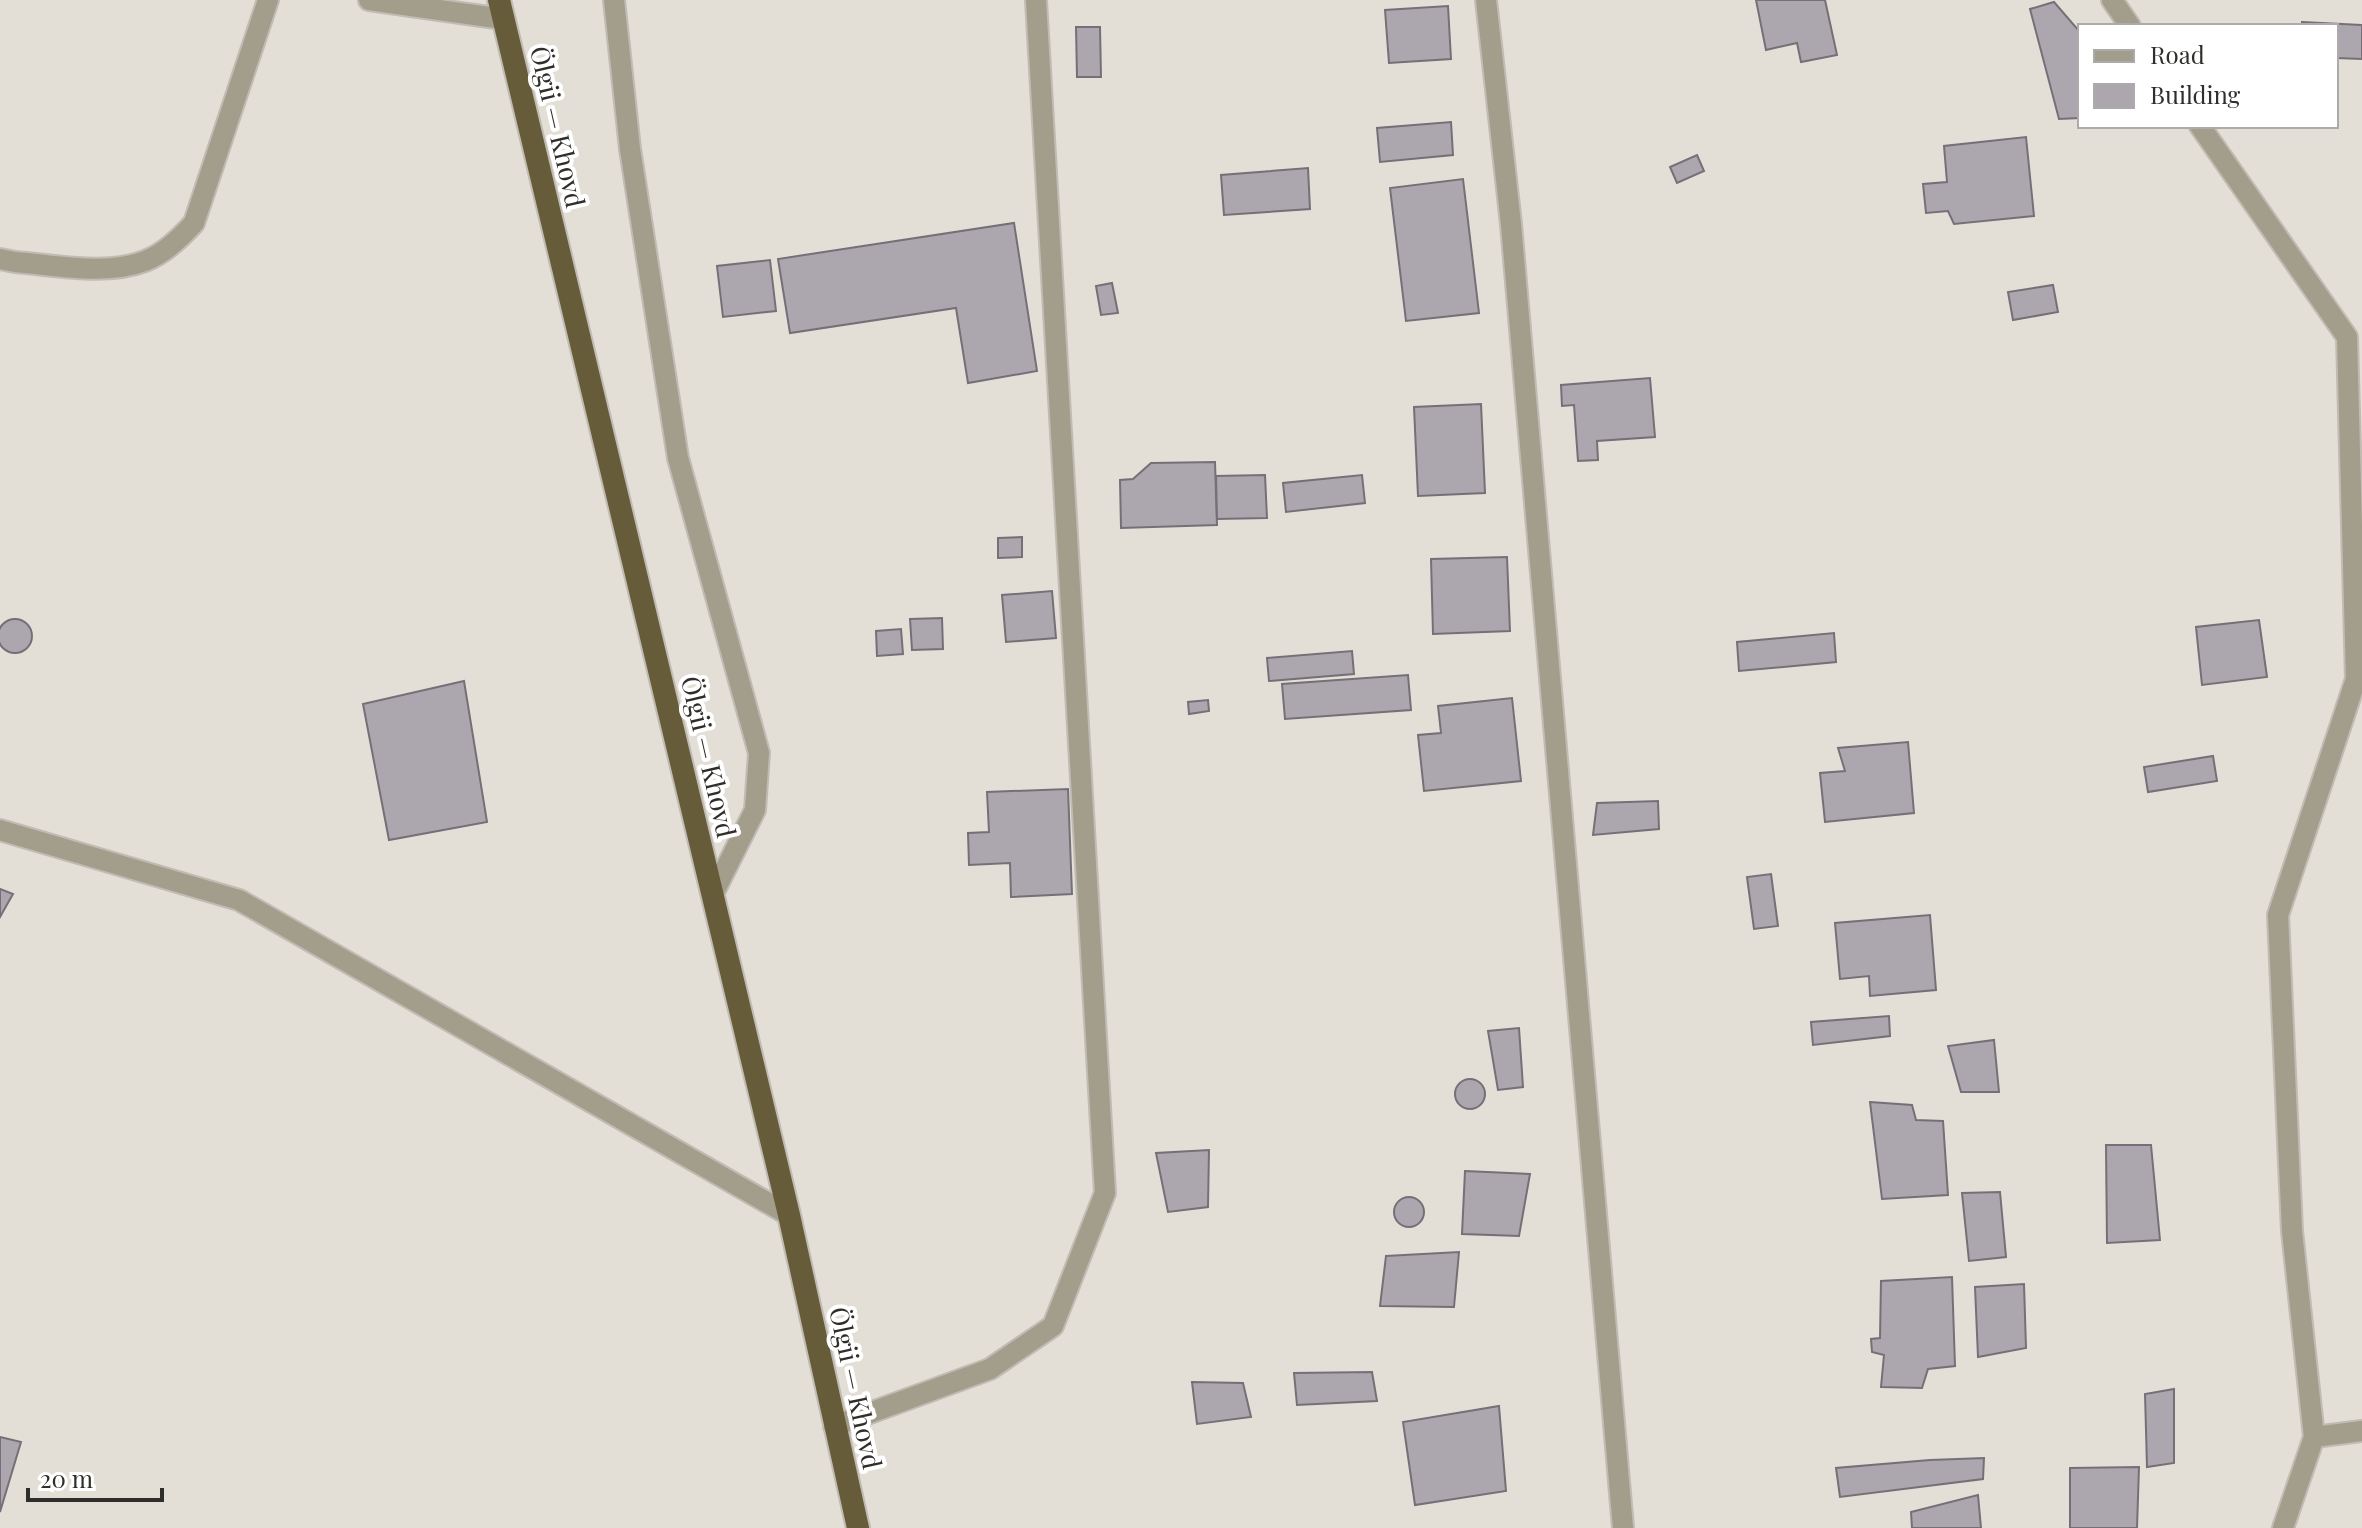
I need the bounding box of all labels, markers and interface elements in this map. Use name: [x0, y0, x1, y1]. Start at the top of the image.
legend: [2078, 24, 2338, 128]
text: Road: [2150, 38, 2205, 70]
street label: Ölgii — Khovd: [523, 42, 594, 211]
text: Building: [2150, 78, 2241, 110]
street label: Ölgii — Khovd: [674, 672, 745, 841]
street label: Ölgii — Khovd: [822, 1303, 891, 1472]
scale bar: [28, 1452, 162, 1502]
text: 20 m: [40, 1462, 93, 1494]

